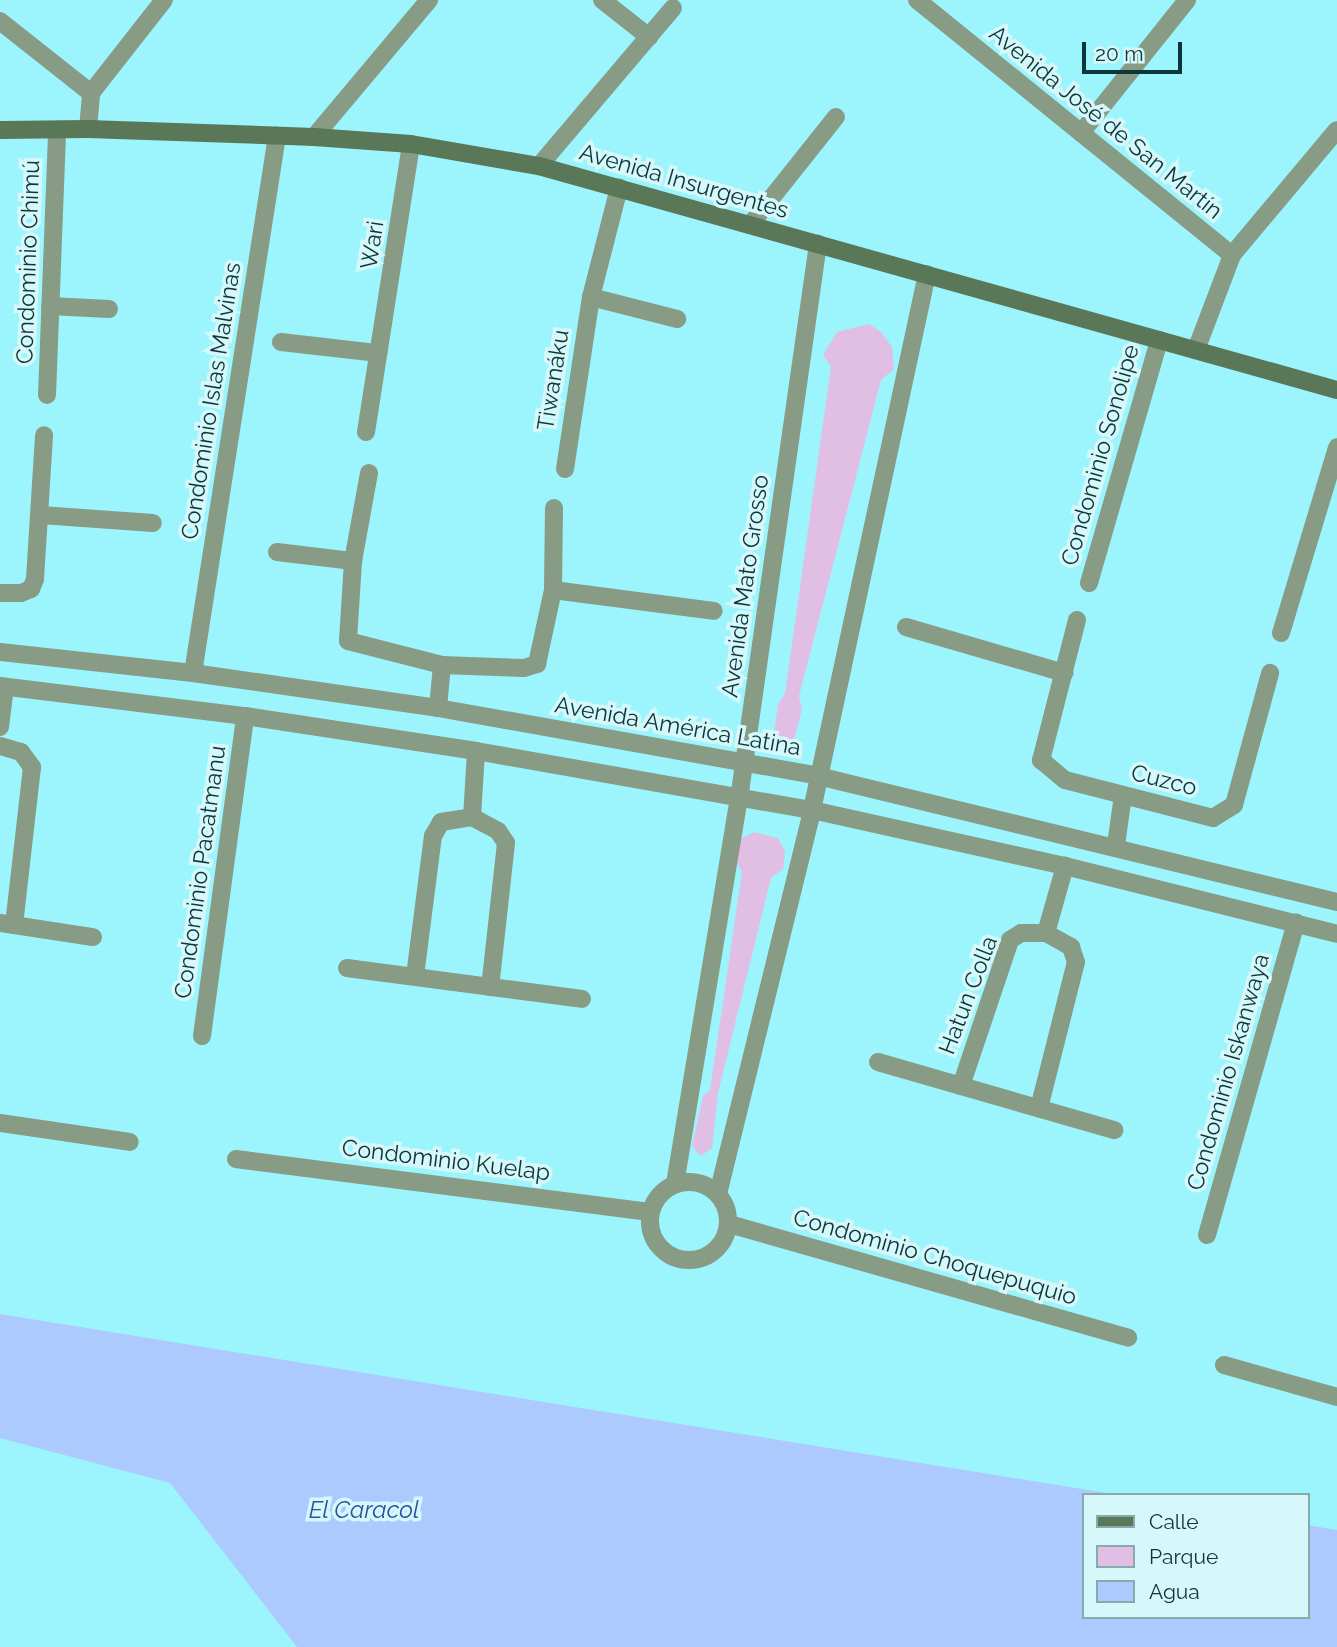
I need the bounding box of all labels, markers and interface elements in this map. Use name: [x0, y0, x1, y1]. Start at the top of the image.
street label: Avenida José de San Martín: [984, 19, 1228, 225]
scale bar: [1085, 28, 1185, 72]
text: 20 m: [1095, 41, 1143, 66]
street label: Avenida Insurgentes: [576, 138, 792, 224]
street label: Condominio Chimú: [11, 160, 45, 364]
street label: Wari: [355, 219, 389, 271]
street label: Condominio Islas Malvinas: [175, 260, 247, 542]
street label: Tiwanáku: [531, 328, 575, 432]
street label: Condominio Sonolipe: [1055, 341, 1145, 569]
street label: Avenida Mato Grosso: [716, 473, 774, 699]
street label: Avenida América Latina: [552, 691, 804, 761]
street label: Condominio Pacatmanu: [169, 744, 231, 1000]
street label: Cuzco: [1128, 759, 1200, 801]
street label: Hatun Colla: [933, 932, 1003, 1058]
street label: Condominio Iskanwaya: [1181, 951, 1275, 1193]
street label: Condominio Kuelap: [340, 1134, 552, 1186]
street label: Condominio Choquepuquio: [790, 1203, 1080, 1311]
legend: [1082, 1493, 1309, 1619]
water label: El Caracol: [308, 1496, 420, 1524]
text: Calle: [1149, 1509, 1199, 1534]
text: Parque: [1149, 1544, 1218, 1569]
text: Agua: [1149, 1579, 1200, 1604]

